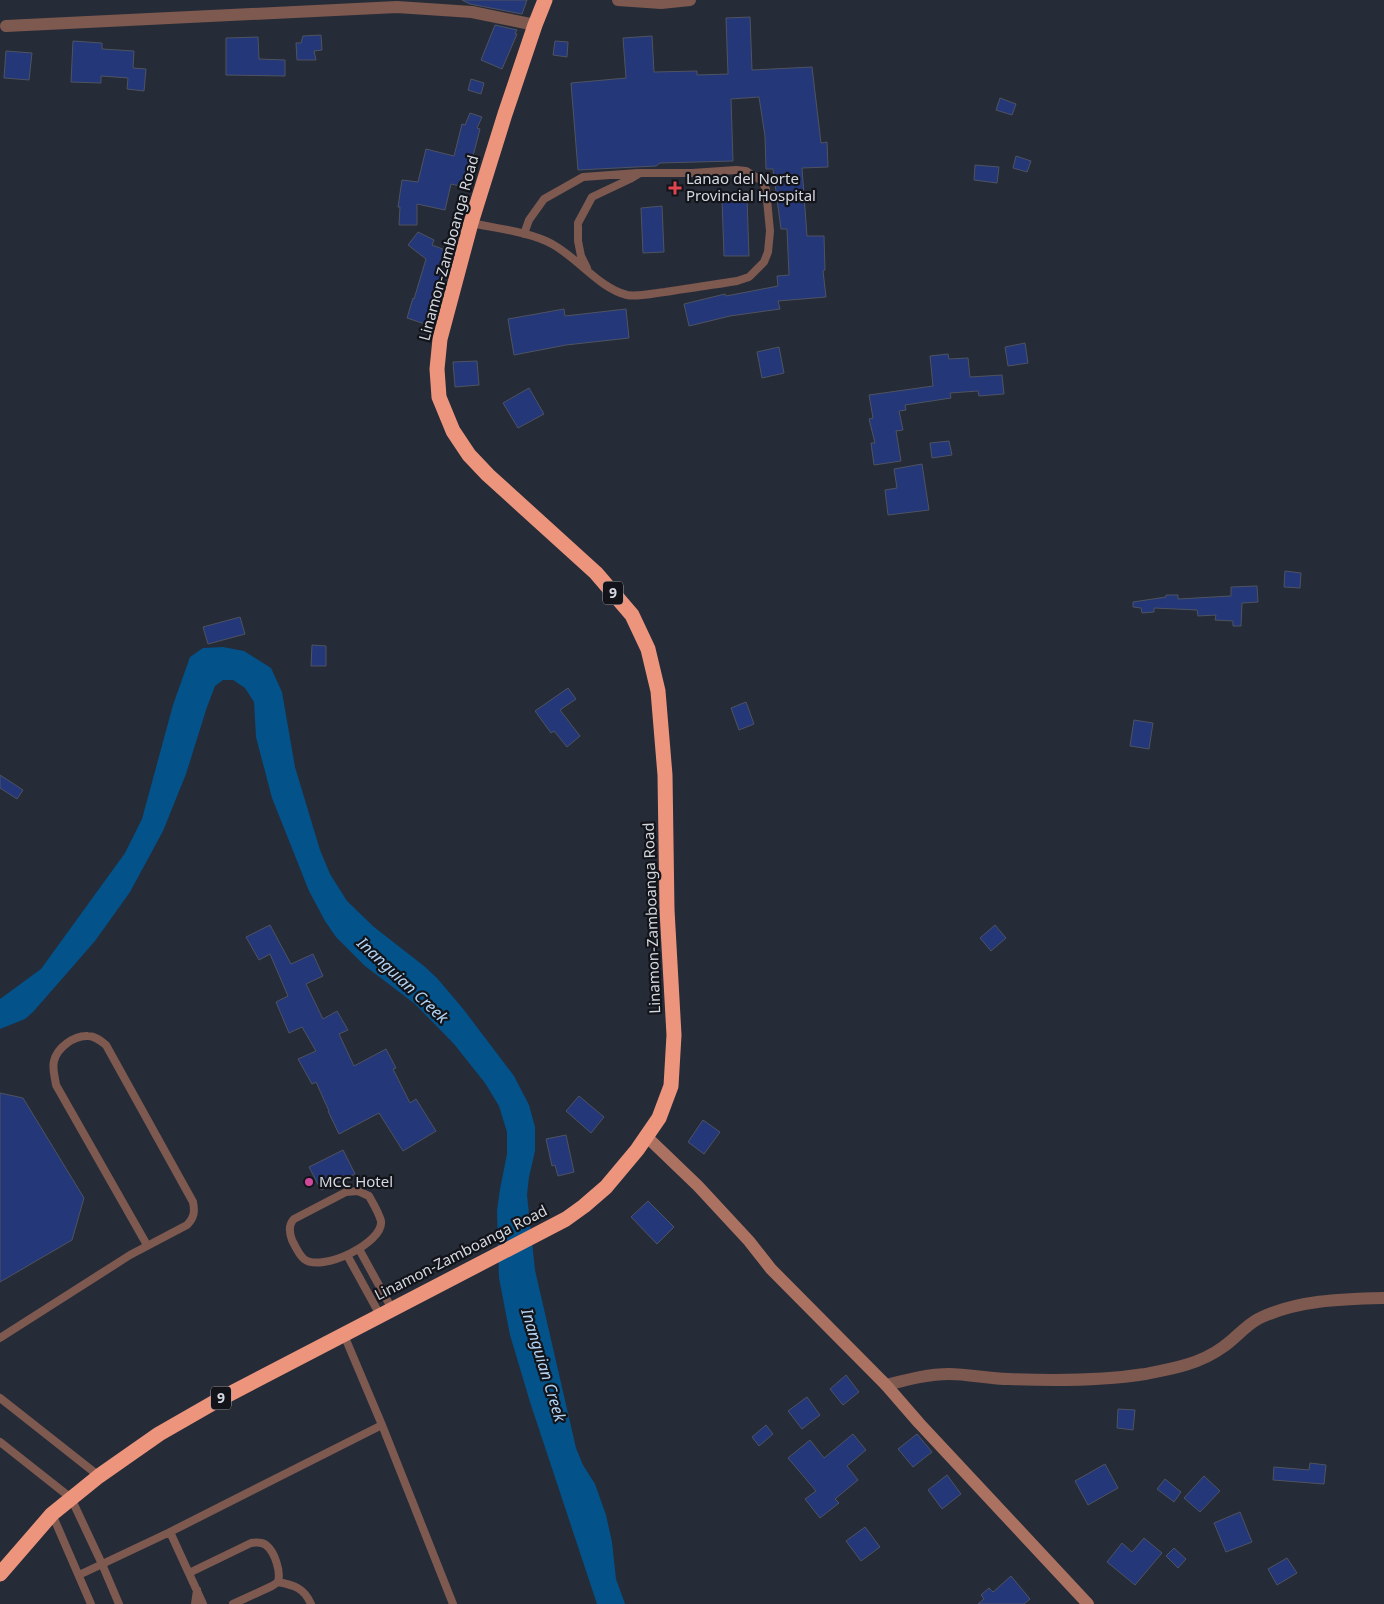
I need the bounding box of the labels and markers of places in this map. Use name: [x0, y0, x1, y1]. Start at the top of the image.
place label: Lanao del Norte Provincial Hospital: [686, 168, 816, 205]
marker: Lanao del Norte Provincial Hospital: [668, 181, 682, 195]
place label: MCC Hotel: [319, 1171, 393, 1191]
marker: MCC Hotel: [303, 1176, 315, 1188]

